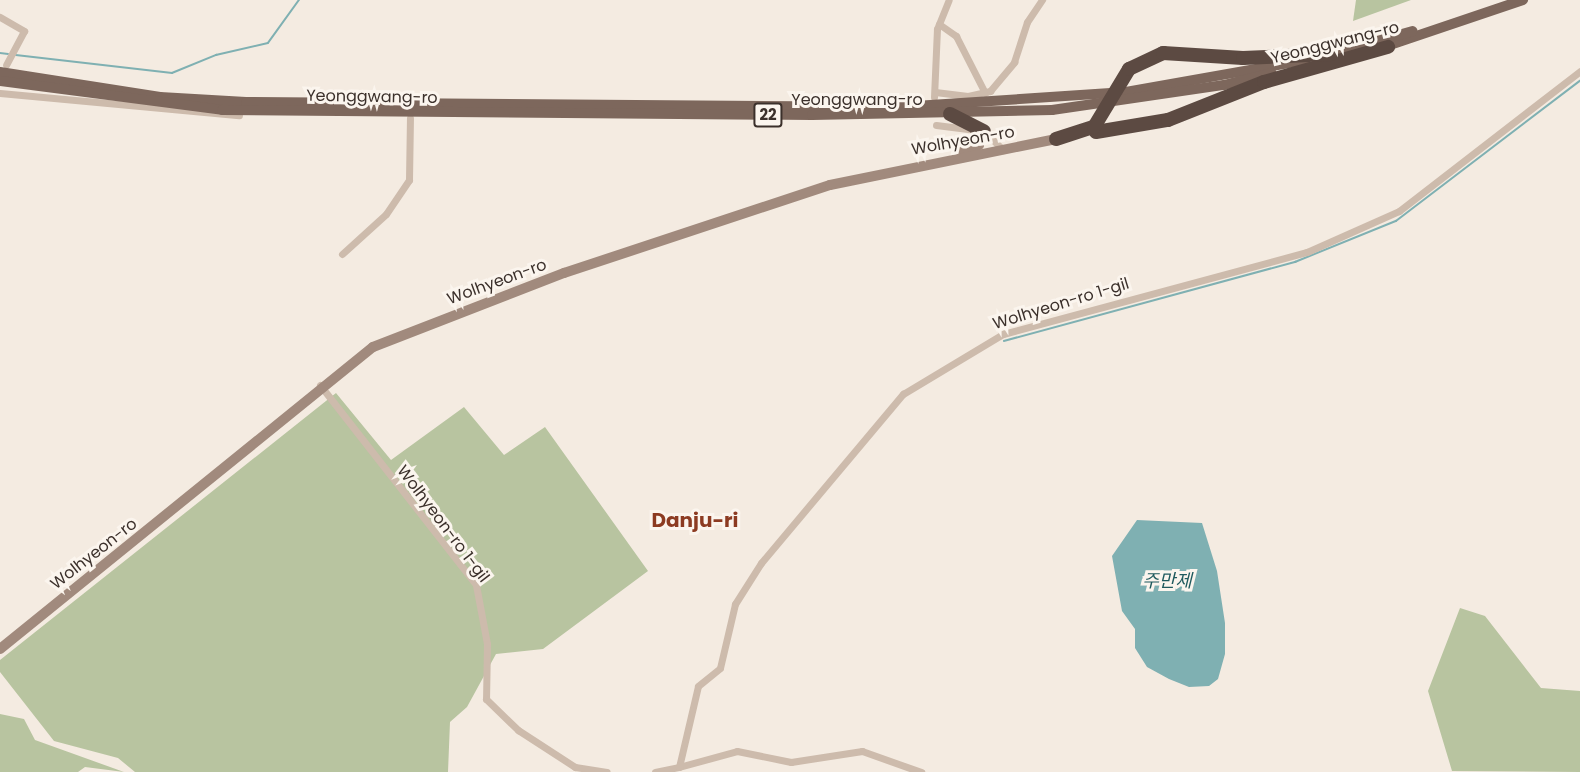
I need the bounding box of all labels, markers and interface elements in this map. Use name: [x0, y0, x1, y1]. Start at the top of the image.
street label: Yeonggwang-ro: [1269, 18, 1401, 68]
street label: Yeonggwang-ro: [306, 86, 438, 108]
street label: Yeonggwang-ro: [791, 90, 923, 110]
road number: 22: [753, 103, 783, 127]
street label: Wolhyeon-ro: [910, 122, 1016, 160]
street label: Wolhyeon-ro: [445, 255, 549, 309]
street label: Wolhyeon-ro 1-gil: [991, 274, 1131, 334]
street label: Wolhyeon-ro 1-gil: [393, 462, 493, 586]
district label: Danju-ri: [651, 508, 739, 532]
street label: Wolhyeon-ro: [47, 514, 141, 594]
water label: 주만제: [1142, 570, 1192, 592]

